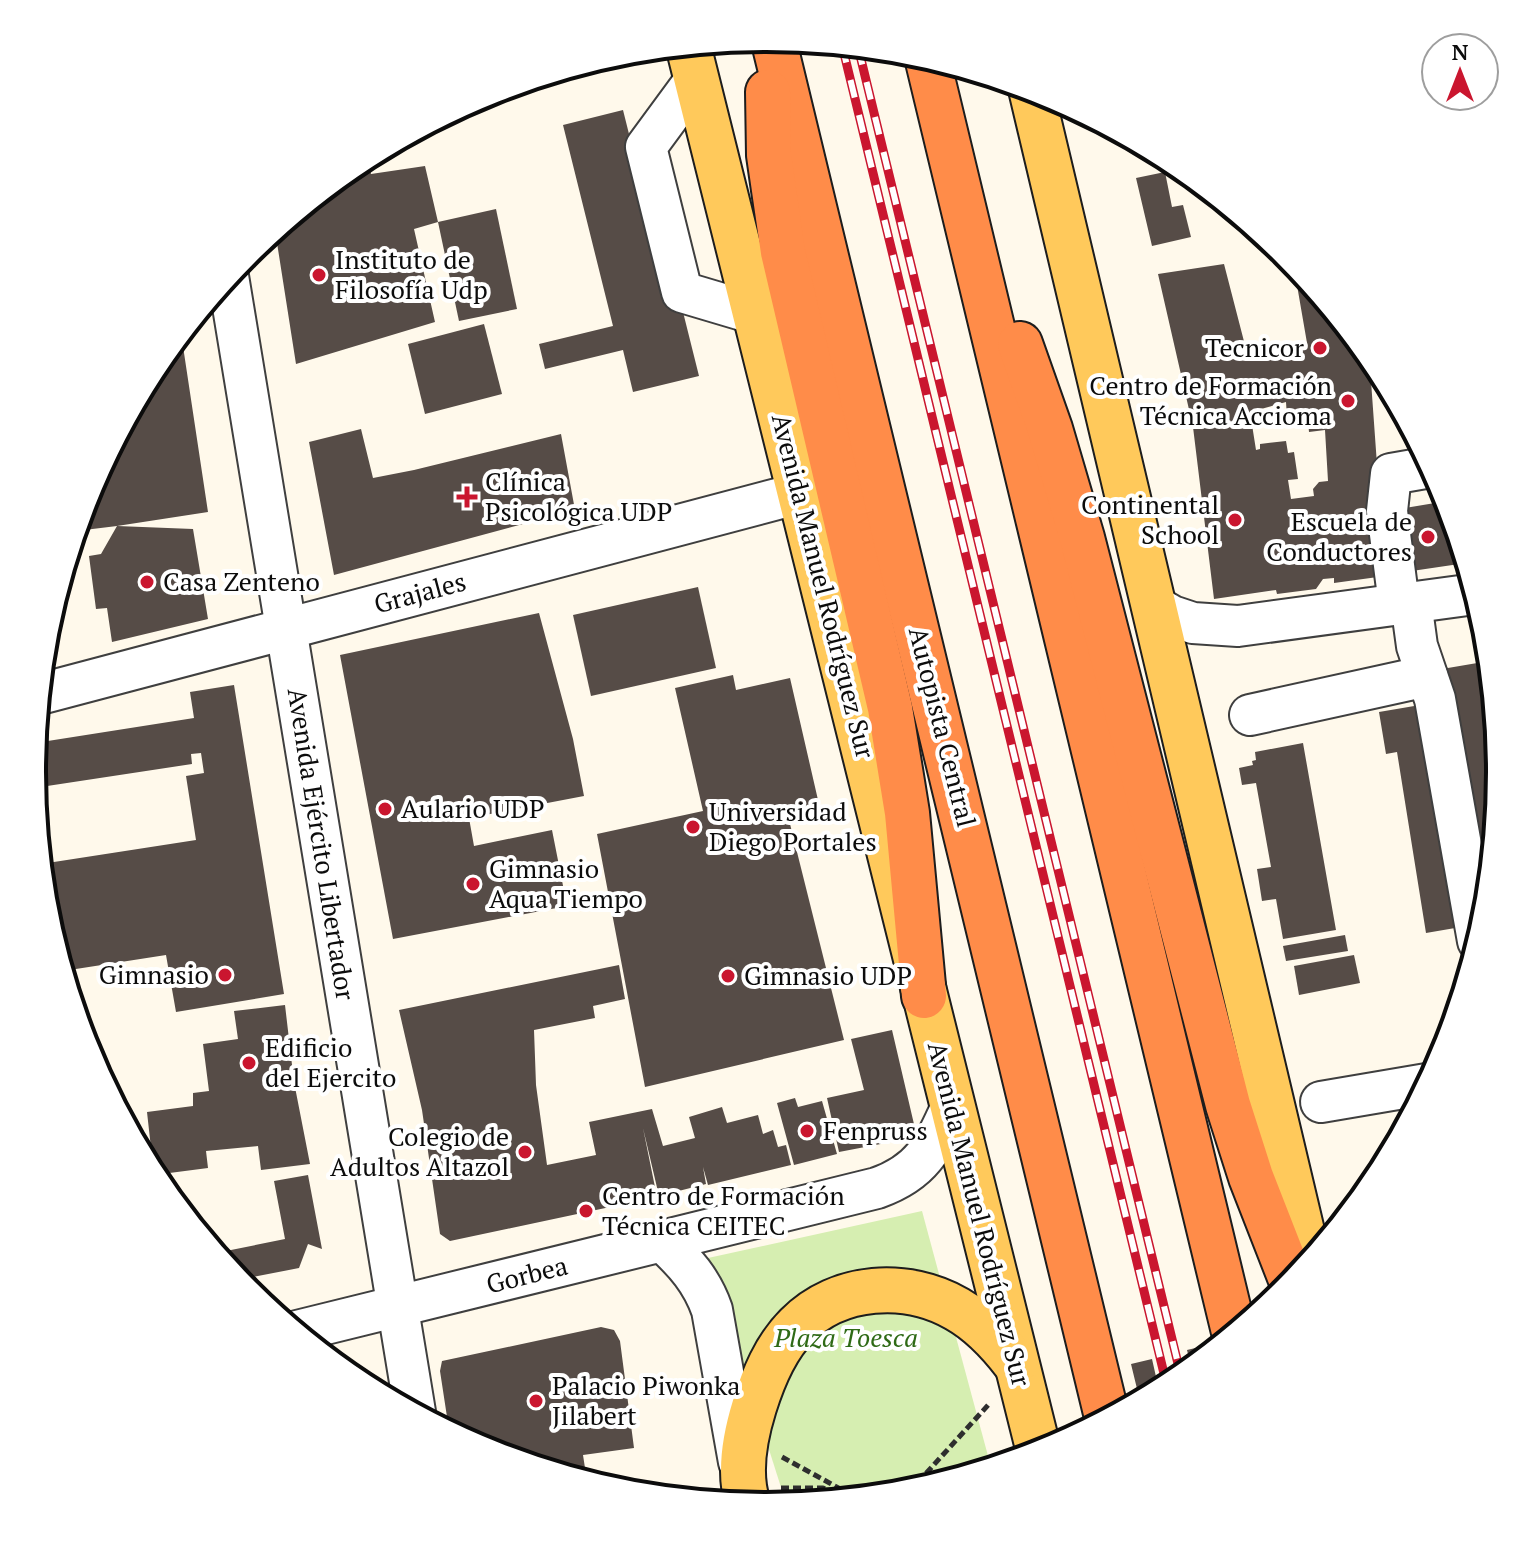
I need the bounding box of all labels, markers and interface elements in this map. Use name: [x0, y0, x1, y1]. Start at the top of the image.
north arrow: [1420, 32, 1500, 112]
text: N: [1452, 37, 1469, 66]
place label: Instituto de Filosofía Udp: [335, 242, 488, 306]
marker: Instituto de Filosofía Udp: [310, 266, 328, 284]
place label: Tecnicor: [1205, 330, 1304, 364]
marker: Tecnicor: [1311, 339, 1329, 357]
place label: Centro de Formación Técnica Accioma: [1089, 368, 1332, 432]
marker: Centro de Formación Técnica Accioma: [1339, 392, 1357, 410]
street label: Avenida Manuel Rodríguez Sur: [765, 410, 883, 762]
place label: Clínica Psicológica UDP: [485, 464, 672, 528]
marker: Clínica Psicológica UDP: [456, 486, 478, 508]
place label: Continental School: [1081, 487, 1219, 551]
place label: Escuela de Conductores: [1266, 504, 1412, 568]
marker: Continental School: [1226, 511, 1244, 529]
marker: Escuela de Conductores: [1419, 528, 1437, 546]
street label: Grajales: [370, 563, 469, 621]
place label: Casa Zenteno: [163, 564, 320, 598]
marker: Casa Zenteno: [138, 573, 156, 591]
street label: Autopista Central: [902, 623, 984, 830]
street label: Avenida Ejército Libertador: [281, 685, 363, 1002]
place label: Aulario UDP: [401, 791, 545, 825]
place label: Universidad Diego Portales: [709, 794, 877, 858]
marker: Aulario UDP: [376, 800, 394, 818]
marker: Universidad Diego Portales: [684, 818, 702, 836]
place label: Gimnasio Aqua Tiempo: [489, 851, 643, 915]
marker: Gimnasio Aqua Tiempo: [464, 875, 482, 893]
place label: Gimnasio: [99, 957, 209, 991]
place label: Gimnasio UDP: [744, 958, 912, 992]
marker: Gimnasio: [216, 966, 234, 984]
marker: Gimnasio UDP: [719, 967, 737, 985]
place label: Edificio del Ejercito: [265, 1030, 396, 1094]
street label: Avenida Manuel Rodríguez Sur: [921, 1038, 1039, 1390]
marker: Edificio del Ejercito: [240, 1054, 258, 1072]
place label: Fenpruss: [823, 1113, 928, 1147]
place label: Colegio de Adultos Altazol: [330, 1119, 509, 1183]
marker: Fenpruss: [798, 1122, 816, 1140]
marker: Colegio de Adultos Altazol: [516, 1143, 534, 1161]
place label: Centro de Formación Técnica CEITEC: [602, 1178, 845, 1242]
marker: Centro de Formación Técnica CEITEC: [577, 1202, 595, 1220]
street label: Gorbea: [483, 1248, 571, 1301]
park label: Plaza Toesca: [773, 1320, 918, 1354]
place label: Palacio Piwonka Jilabert: [552, 1368, 741, 1432]
marker: Palacio Piwonka Jilabert: [527, 1392, 545, 1410]

